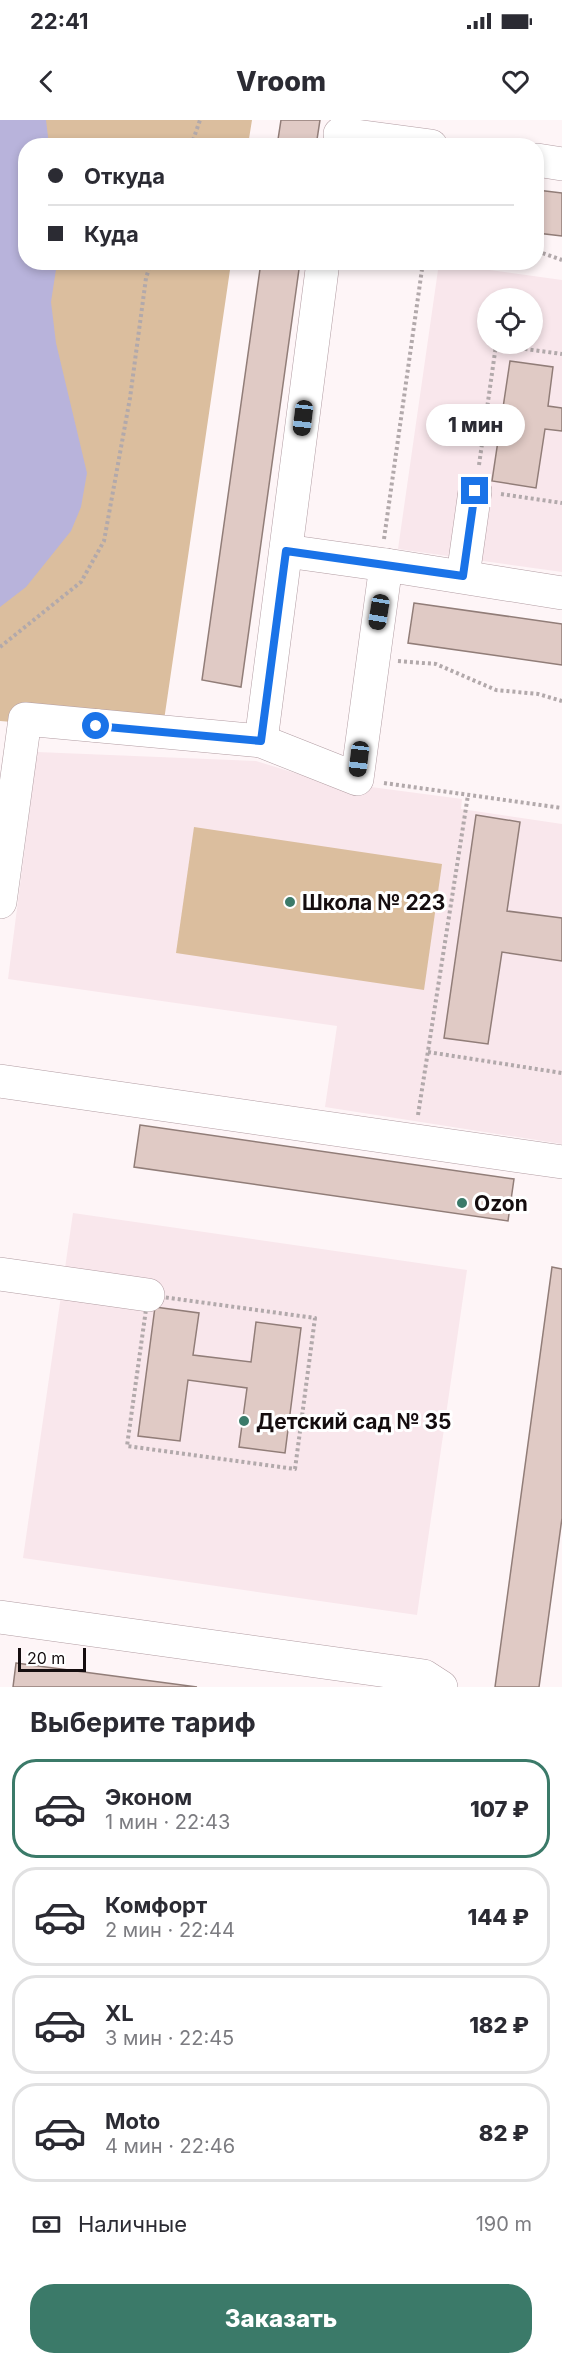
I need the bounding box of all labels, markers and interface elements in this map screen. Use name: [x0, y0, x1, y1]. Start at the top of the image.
text: 22:41: [30, 8, 89, 34]
icon: back: [30, 65, 63, 98]
text: Vroom: [236, 65, 326, 98]
icon: heart: [499, 65, 532, 98]
text: Откуда: [84, 163, 165, 189]
text: Куда: [84, 221, 139, 247]
map controls: [477, 288, 543, 354]
button: locate: [477, 288, 543, 354]
car: [292, 399, 314, 437]
callout: 1 мин: [426, 404, 524, 446]
text: 1 мин: [448, 413, 503, 437]
route end: [461, 477, 488, 504]
car: [367, 593, 391, 631]
route start: [82, 712, 109, 739]
car: [348, 740, 370, 778]
place label: Школа № 223: [302, 890, 445, 915]
marker: Школа № 223: [283, 895, 297, 909]
place label: Ozon: [474, 1191, 528, 1216]
marker: Ozon: [455, 1196, 469, 1210]
place label: Детский сад № 35: [256, 1409, 452, 1434]
marker: Детский сад № 35: [237, 1414, 251, 1428]
scale bar: [18, 1645, 86, 1672]
text: 20 m: [27, 1648, 65, 1668]
text: Выберите тариф: [30, 1706, 256, 1739]
icon: car: [33, 1782, 87, 1836]
text: Эконом: [105, 1784, 192, 1810]
text: 107 ₽: [470, 1796, 529, 1822]
text: 1 мин · 22:43: [105, 1810, 230, 1834]
icon: car: [33, 1890, 87, 1944]
text: Комфорт: [105, 1892, 207, 1918]
text: 144 ₽: [468, 1904, 529, 1930]
text: 2 мин · 22:44: [105, 1918, 235, 1942]
icon: car: [33, 1998, 87, 2052]
text: XL: [105, 2000, 134, 2026]
text: 182 ₽: [469, 2012, 529, 2038]
text: 3 мин · 22:45: [105, 2026, 234, 2050]
icon: car: [33, 2106, 87, 2160]
text: Moto: [105, 2108, 160, 2134]
text: 82 ₽: [479, 2120, 529, 2146]
text: 4 мин · 22:46: [105, 2134, 235, 2158]
icon: cash: [30, 2208, 63, 2241]
text: Наличные: [78, 2211, 187, 2237]
text: 190 m: [476, 2212, 532, 2236]
button: Заказать: [30, 2284, 532, 2353]

